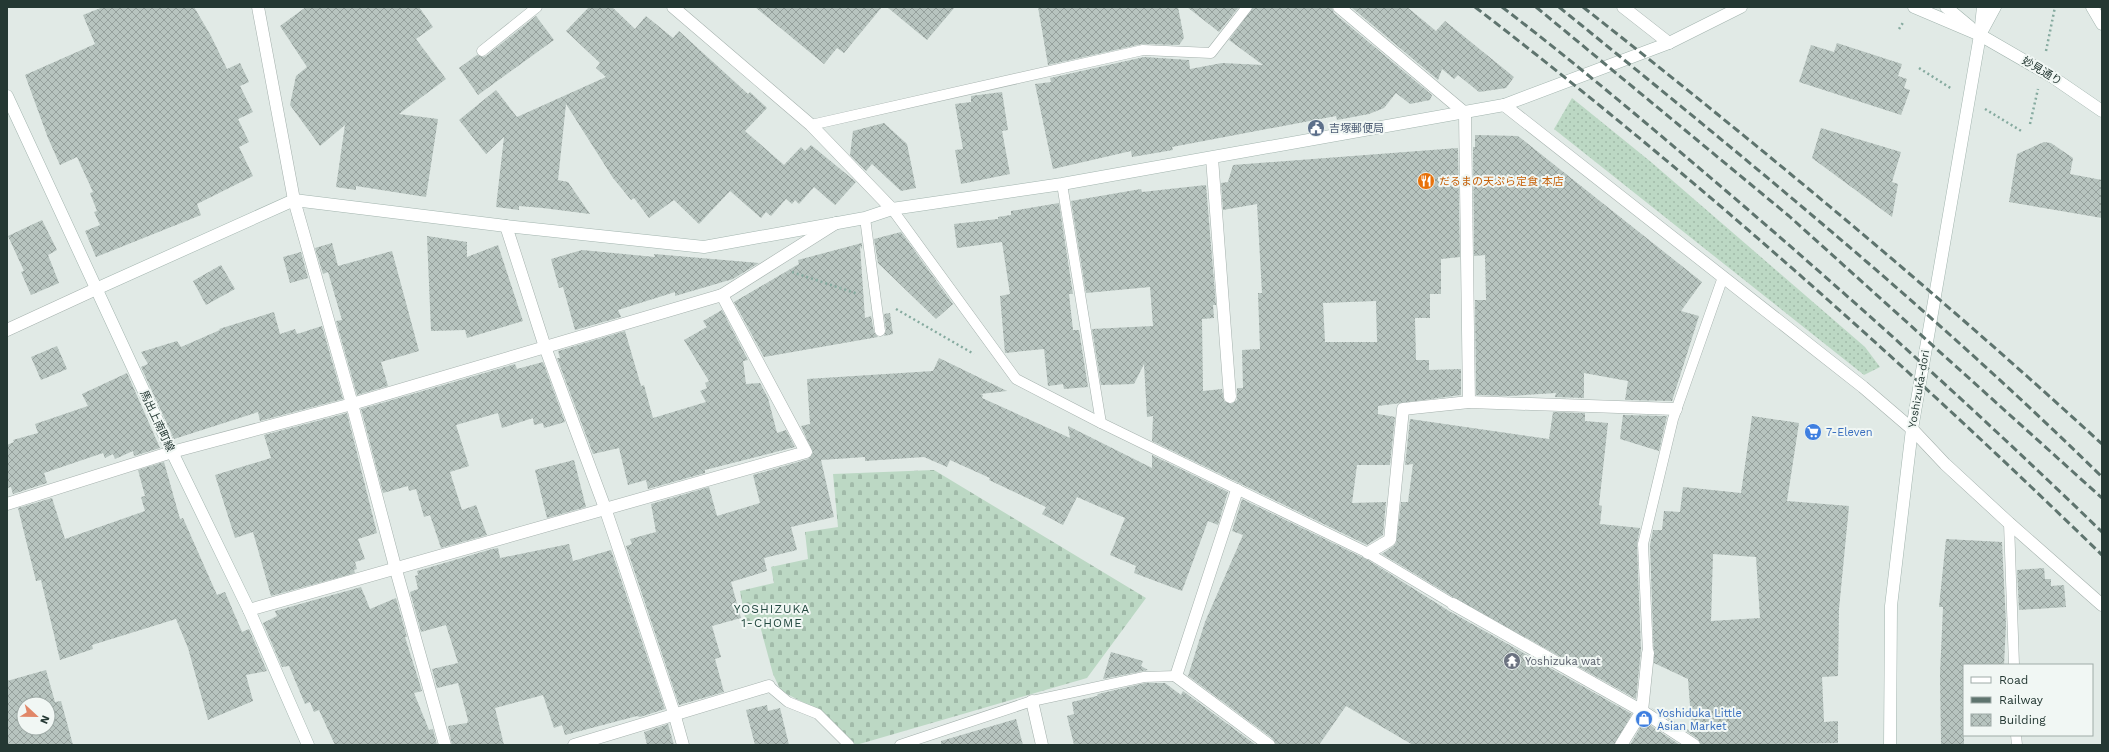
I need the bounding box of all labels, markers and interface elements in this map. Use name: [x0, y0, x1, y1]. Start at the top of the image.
street label: 妙見通り: [2020, 54, 2064, 88]
public building icon: 吉塚郵便局: [1306, 118, 1326, 138]
place label: 吉塚郵便局: [1329, 122, 1384, 135]
restaurant icon: だるまの天ぷら定食 本店: [1416, 171, 1436, 191]
place label: だるまの天ぷら定食 本店: [1439, 175, 1564, 188]
street label: Yoshizuka-dori: [1906, 349, 1932, 429]
street label: 馬出上南町線: [137, 388, 177, 454]
supermarket icon: 7-Eleven: [1803, 422, 1823, 442]
place label: 7-Eleven: [1826, 426, 1873, 439]
district label: YOSHIZUKA 1-CHOME: [734, 602, 810, 630]
temple icon: Yoshizuka wat: [1502, 651, 1522, 671]
place label: Yoshizuka wat: [1525, 655, 1601, 668]
legend: [1963, 664, 2093, 736]
text: Road: [1999, 673, 2028, 687]
text: Railway: [1999, 693, 2044, 707]
north arrow: [16, 696, 56, 736]
place label: Yoshiduka Little Asian Market: [1657, 707, 1742, 733]
shop icon: Yoshiduka Little Asian Market: [1634, 709, 1654, 729]
text: N: [37, 713, 52, 726]
text: Building: [1999, 713, 2046, 727]

